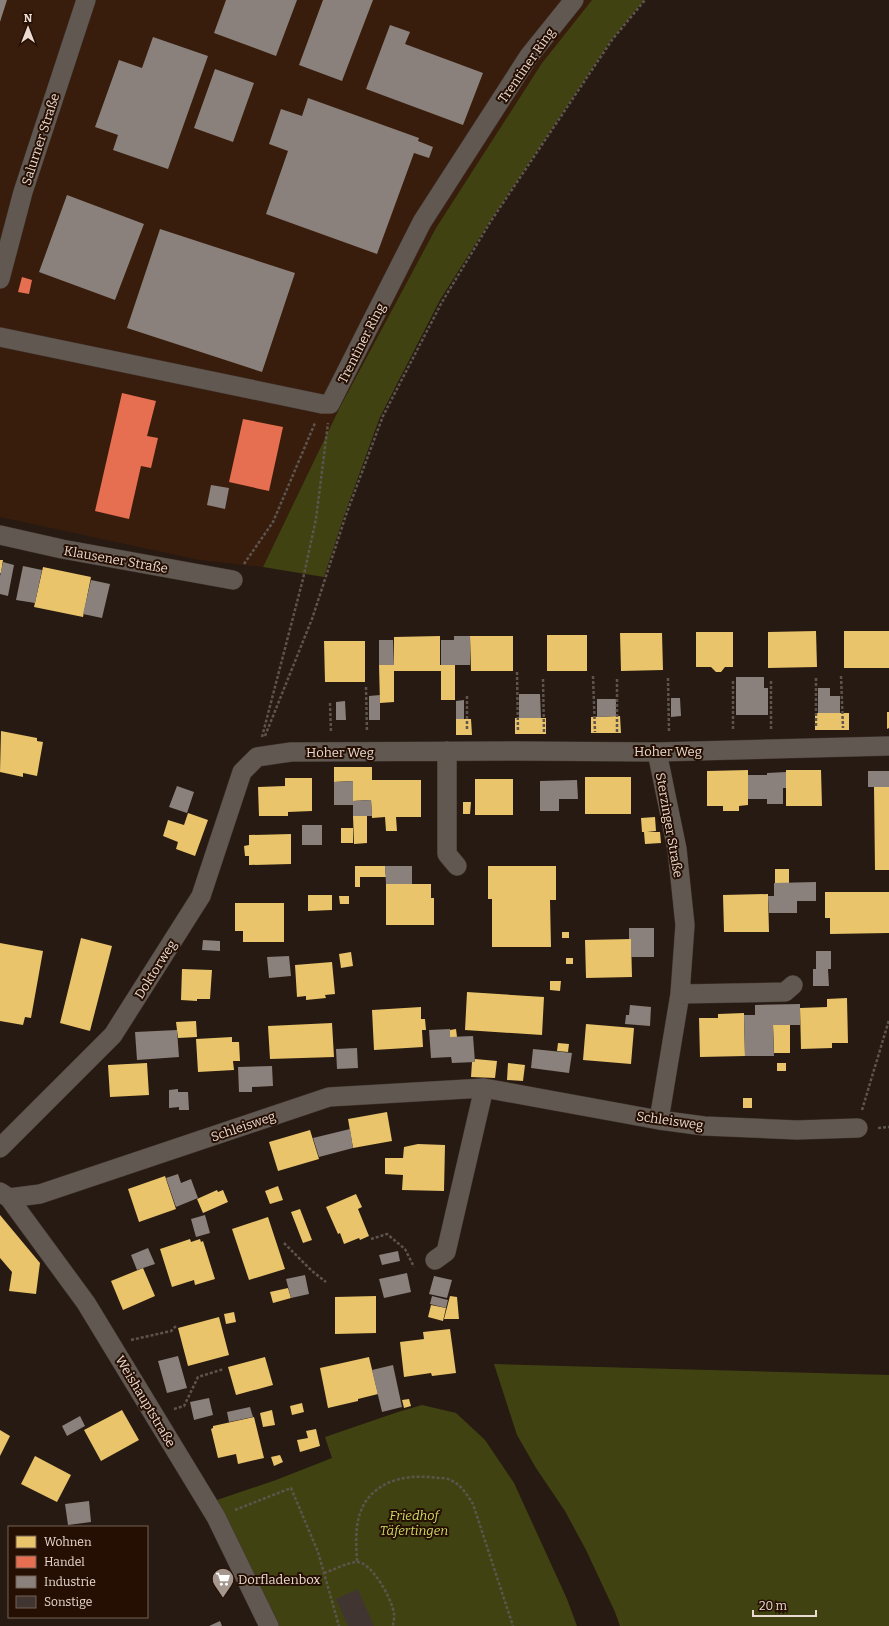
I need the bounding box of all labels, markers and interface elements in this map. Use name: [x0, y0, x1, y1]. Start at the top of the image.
north arrow: [8, 8, 48, 48]
text: N: [24, 12, 33, 25]
street label: Trentiner Ring: [495, 25, 558, 106]
street label: Salurner Straße: [19, 91, 62, 187]
street label: Trentiner Ring: [335, 301, 388, 386]
street label: Klausener Straße: [63, 543, 169, 576]
street label: Hoher Weg: [634, 744, 702, 759]
street label: Hoher Weg: [306, 745, 374, 760]
street label: Sterzinger Straße: [653, 772, 686, 879]
street label: Doktorweg: [132, 937, 179, 1001]
street label: Schleisweg: [209, 1108, 277, 1145]
street label: Schleisweg: [636, 1108, 704, 1133]
street label: Weishauptstraße: [112, 1353, 179, 1450]
park label: Friedhof Täfertingen: [380, 1508, 448, 1538]
legend: [8, 1526, 148, 1618]
text: Wohnen: [44, 1535, 92, 1549]
text: Handel: [44, 1555, 85, 1569]
supermarket icon: Dorfladenbox: [210, 1566, 236, 1599]
place label: Dorfladenbox: [238, 1572, 320, 1587]
text: Industrie: [44, 1575, 96, 1589]
scale bar: [753, 1592, 816, 1618]
text: Sonstige: [44, 1595, 92, 1609]
text: 20 m: [759, 1599, 788, 1613]

